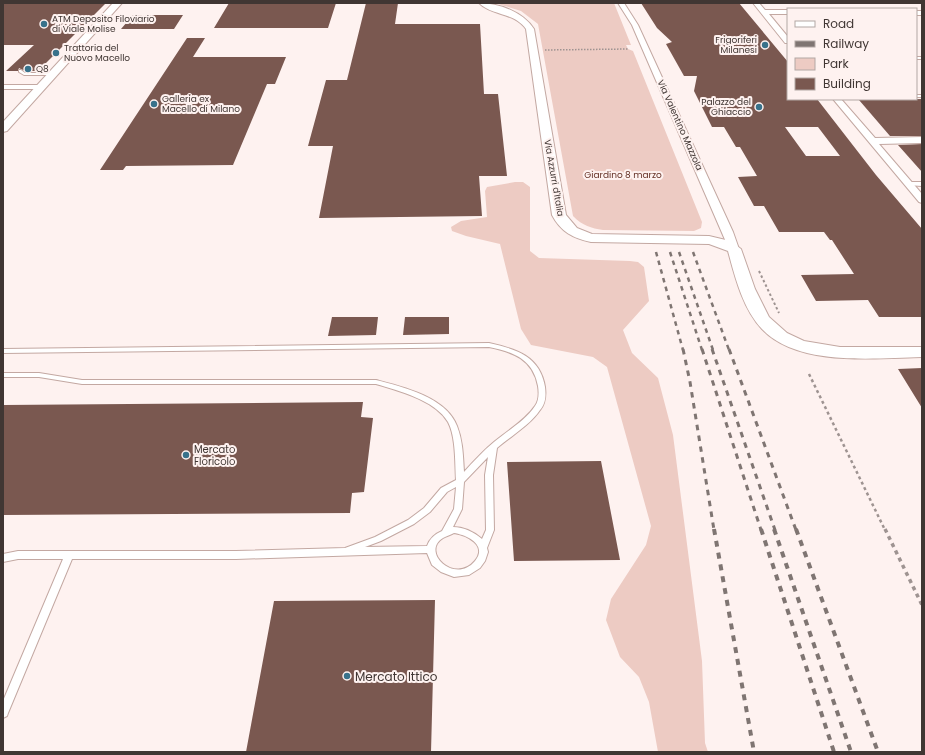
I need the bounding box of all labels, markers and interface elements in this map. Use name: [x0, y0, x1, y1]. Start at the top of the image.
legend: [787, 8, 917, 100]
place label: ATM Deposito Filoviario di Viale Molise: [52, 13, 155, 35]
text: Road: [823, 15, 854, 32]
marker: ATM Deposito Filoviario di Viale Molise: [39, 19, 49, 29]
place label: Frigoriferi Milanesi: [715, 34, 757, 56]
text: Railway: [823, 35, 869, 52]
marker: Frigoriferi Milanesi: [760, 40, 770, 50]
place label: Trattoria del Nuovo Macello: [64, 42, 130, 64]
marker: Trattoria del Nuovo Macello: [51, 48, 61, 58]
text: Park: [823, 55, 850, 72]
place label: Q8: [36, 63, 49, 75]
marker: Q8: [23, 64, 33, 74]
text: Building: [823, 75, 871, 92]
street label: Via Valentino Mazzola: [655, 78, 705, 172]
place label: Galleria ex Macello di Milano: [162, 93, 240, 115]
place label: Palazzo del Ghiaccio: [701, 96, 751, 118]
marker: Galleria ex Macello di Milano: [149, 99, 159, 109]
marker: Palazzo del Ghiaccio: [754, 102, 764, 112]
street label: Via Azzurri d'Italia: [541, 139, 567, 217]
park label: Giardino 8 marzo: [584, 169, 662, 181]
place label: Mercato Floricolo: [194, 442, 235, 469]
marker: Mercato Floricolo: [181, 450, 191, 460]
place label: Mercato Ittico: [355, 668, 438, 685]
marker: Mercato Ittico: [342, 671, 352, 681]

